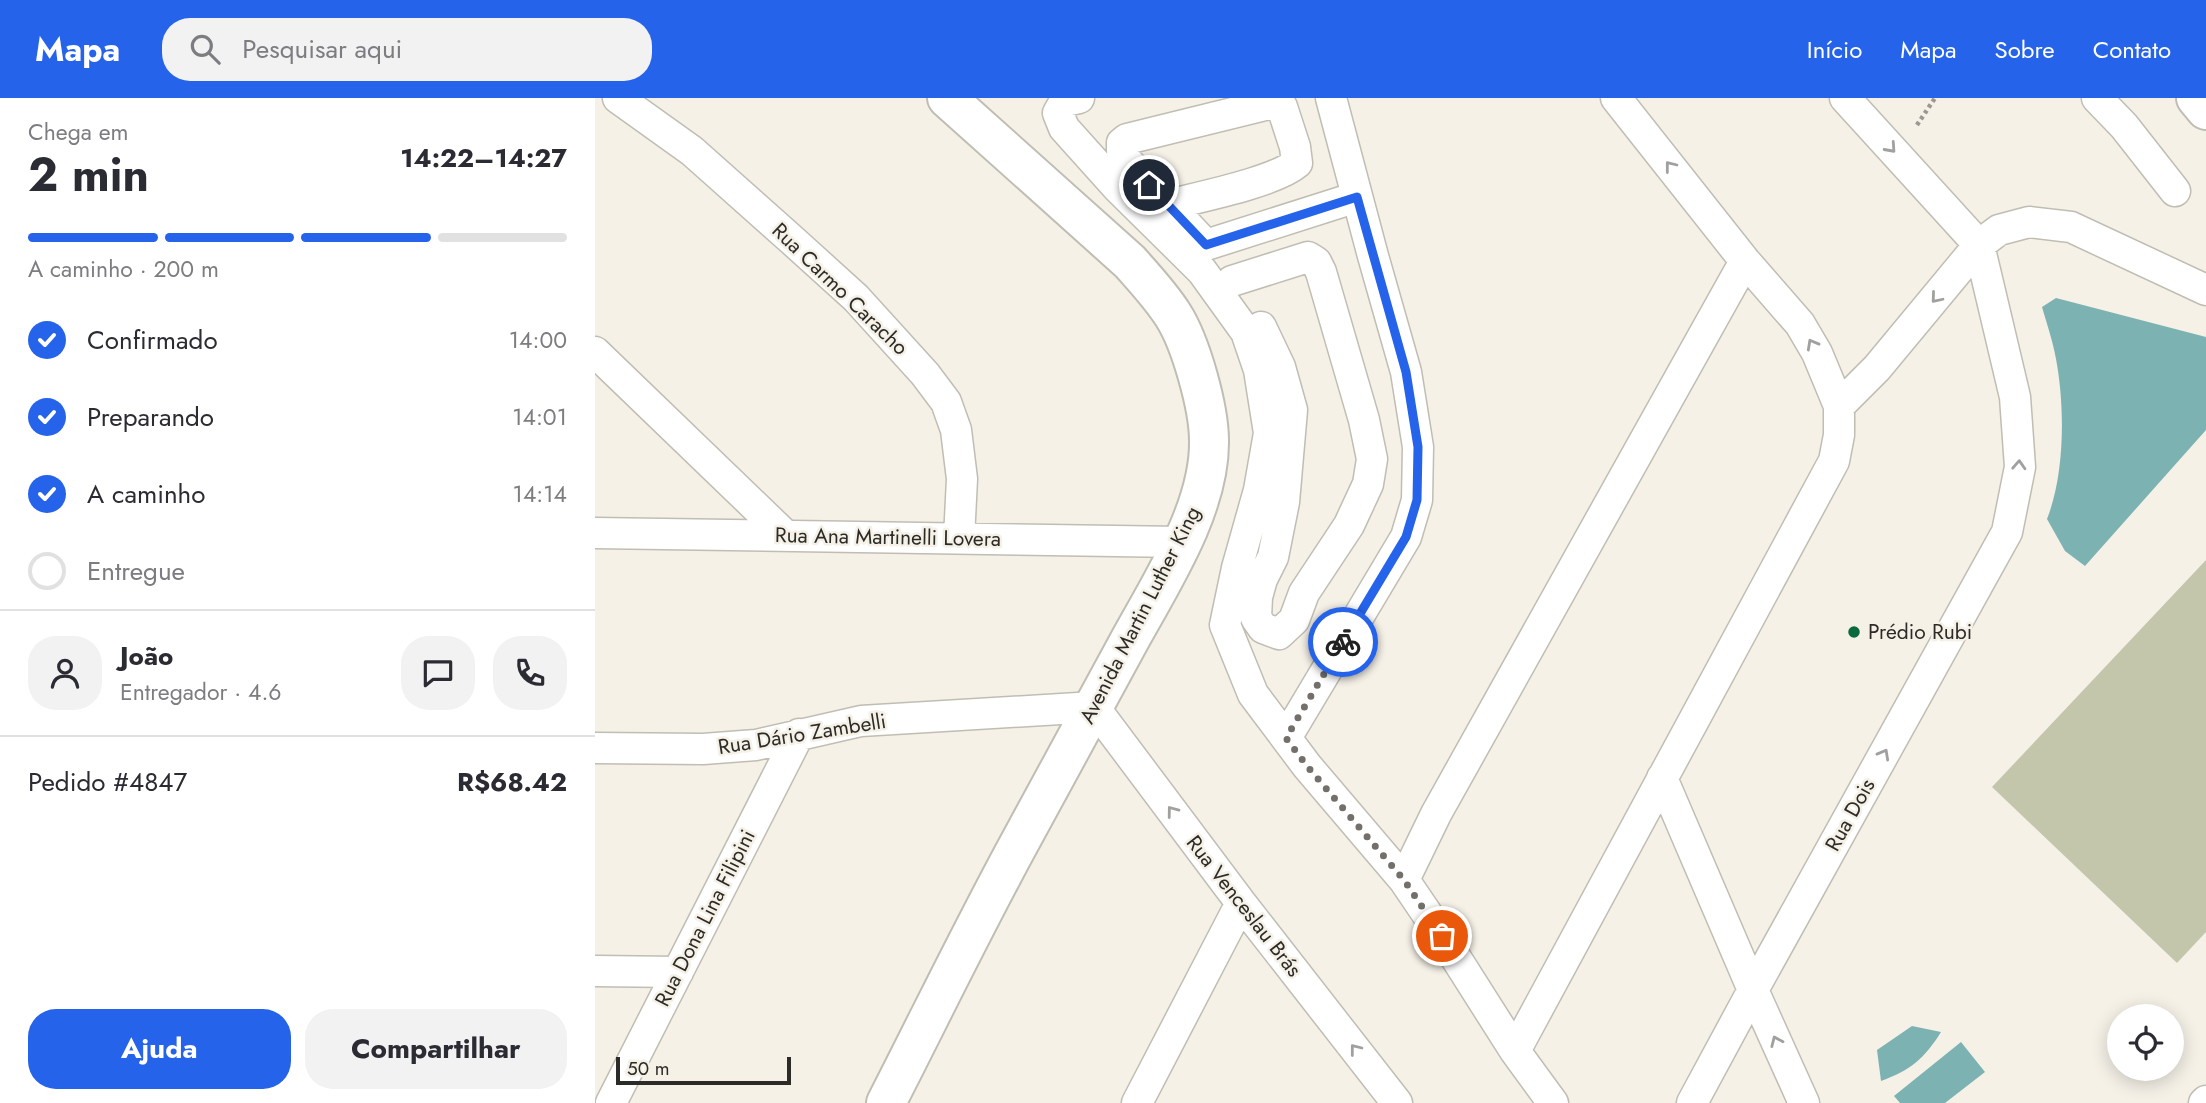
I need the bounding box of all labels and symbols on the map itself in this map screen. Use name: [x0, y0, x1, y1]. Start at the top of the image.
one-way arrow: [1883, 140, 1896, 153]
pin: [1119, 155, 1179, 215]
one-way arrow: [1666, 162, 1679, 174]
street label: Rua Carmo Caracho: [765, 216, 915, 362]
one-way arrow: [1932, 290, 1944, 303]
one-way arrow: [1807, 339, 1820, 351]
one-way arrow: [2011, 459, 2026, 470]
street label: Avenida Martin Luther King: [1072, 501, 1208, 729]
street label: Rua Ana Martinelli Lovera: [775, 520, 1001, 554]
courier: [1308, 607, 1378, 677]
place label: Prédio Rubi: [1868, 617, 1972, 647]
marker: Prédio Rubi: [1846, 624, 1862, 640]
street label: Rua Dário Zambelli: [716, 706, 888, 762]
one-way arrow: [1876, 748, 1889, 761]
street label: Rua Dois: [1818, 773, 1882, 857]
one-way arrow: [1167, 806, 1180, 818]
street label: Rua Dona Lina Filipini: [647, 824, 763, 1012]
street label: Rua Venceslau Brás: [1179, 829, 1309, 983]
pin: [1412, 906, 1472, 966]
one-way arrow: [1770, 1036, 1784, 1048]
one-way arrow: [1351, 1044, 1364, 1057]
scale bar: [616, 1054, 791, 1086]

